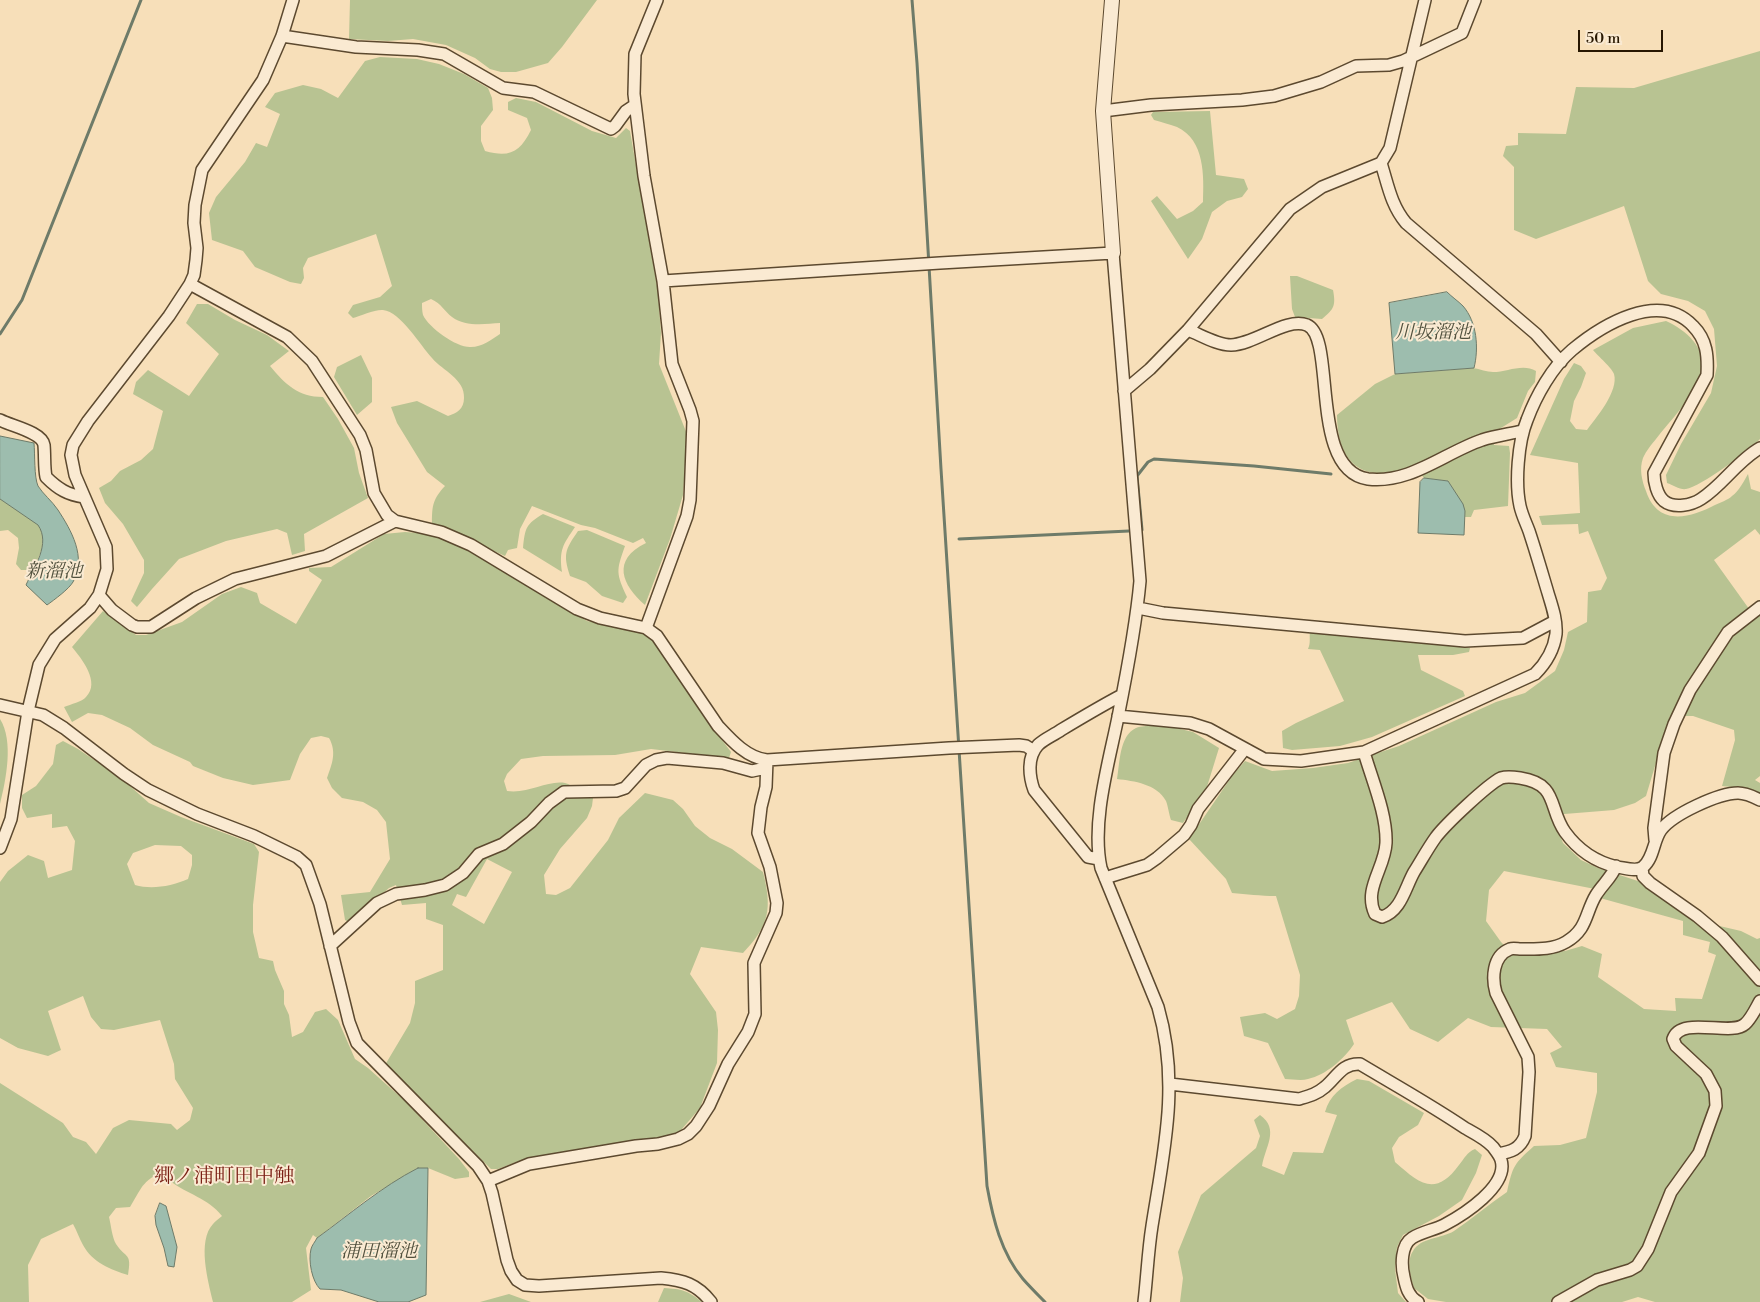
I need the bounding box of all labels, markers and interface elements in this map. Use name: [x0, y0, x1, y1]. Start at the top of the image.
scale bar: [1580, 20, 1665, 52]
text: 50 m: [1586, 29, 1620, 48]
water label: 川坂溜池: [1395, 322, 1471, 344]
water label: 新溜池: [26, 561, 82, 583]
district label: 郷ノ浦町田中触: [154, 1165, 294, 1189]
water label: 浦田溜池: [341, 1241, 417, 1263]

